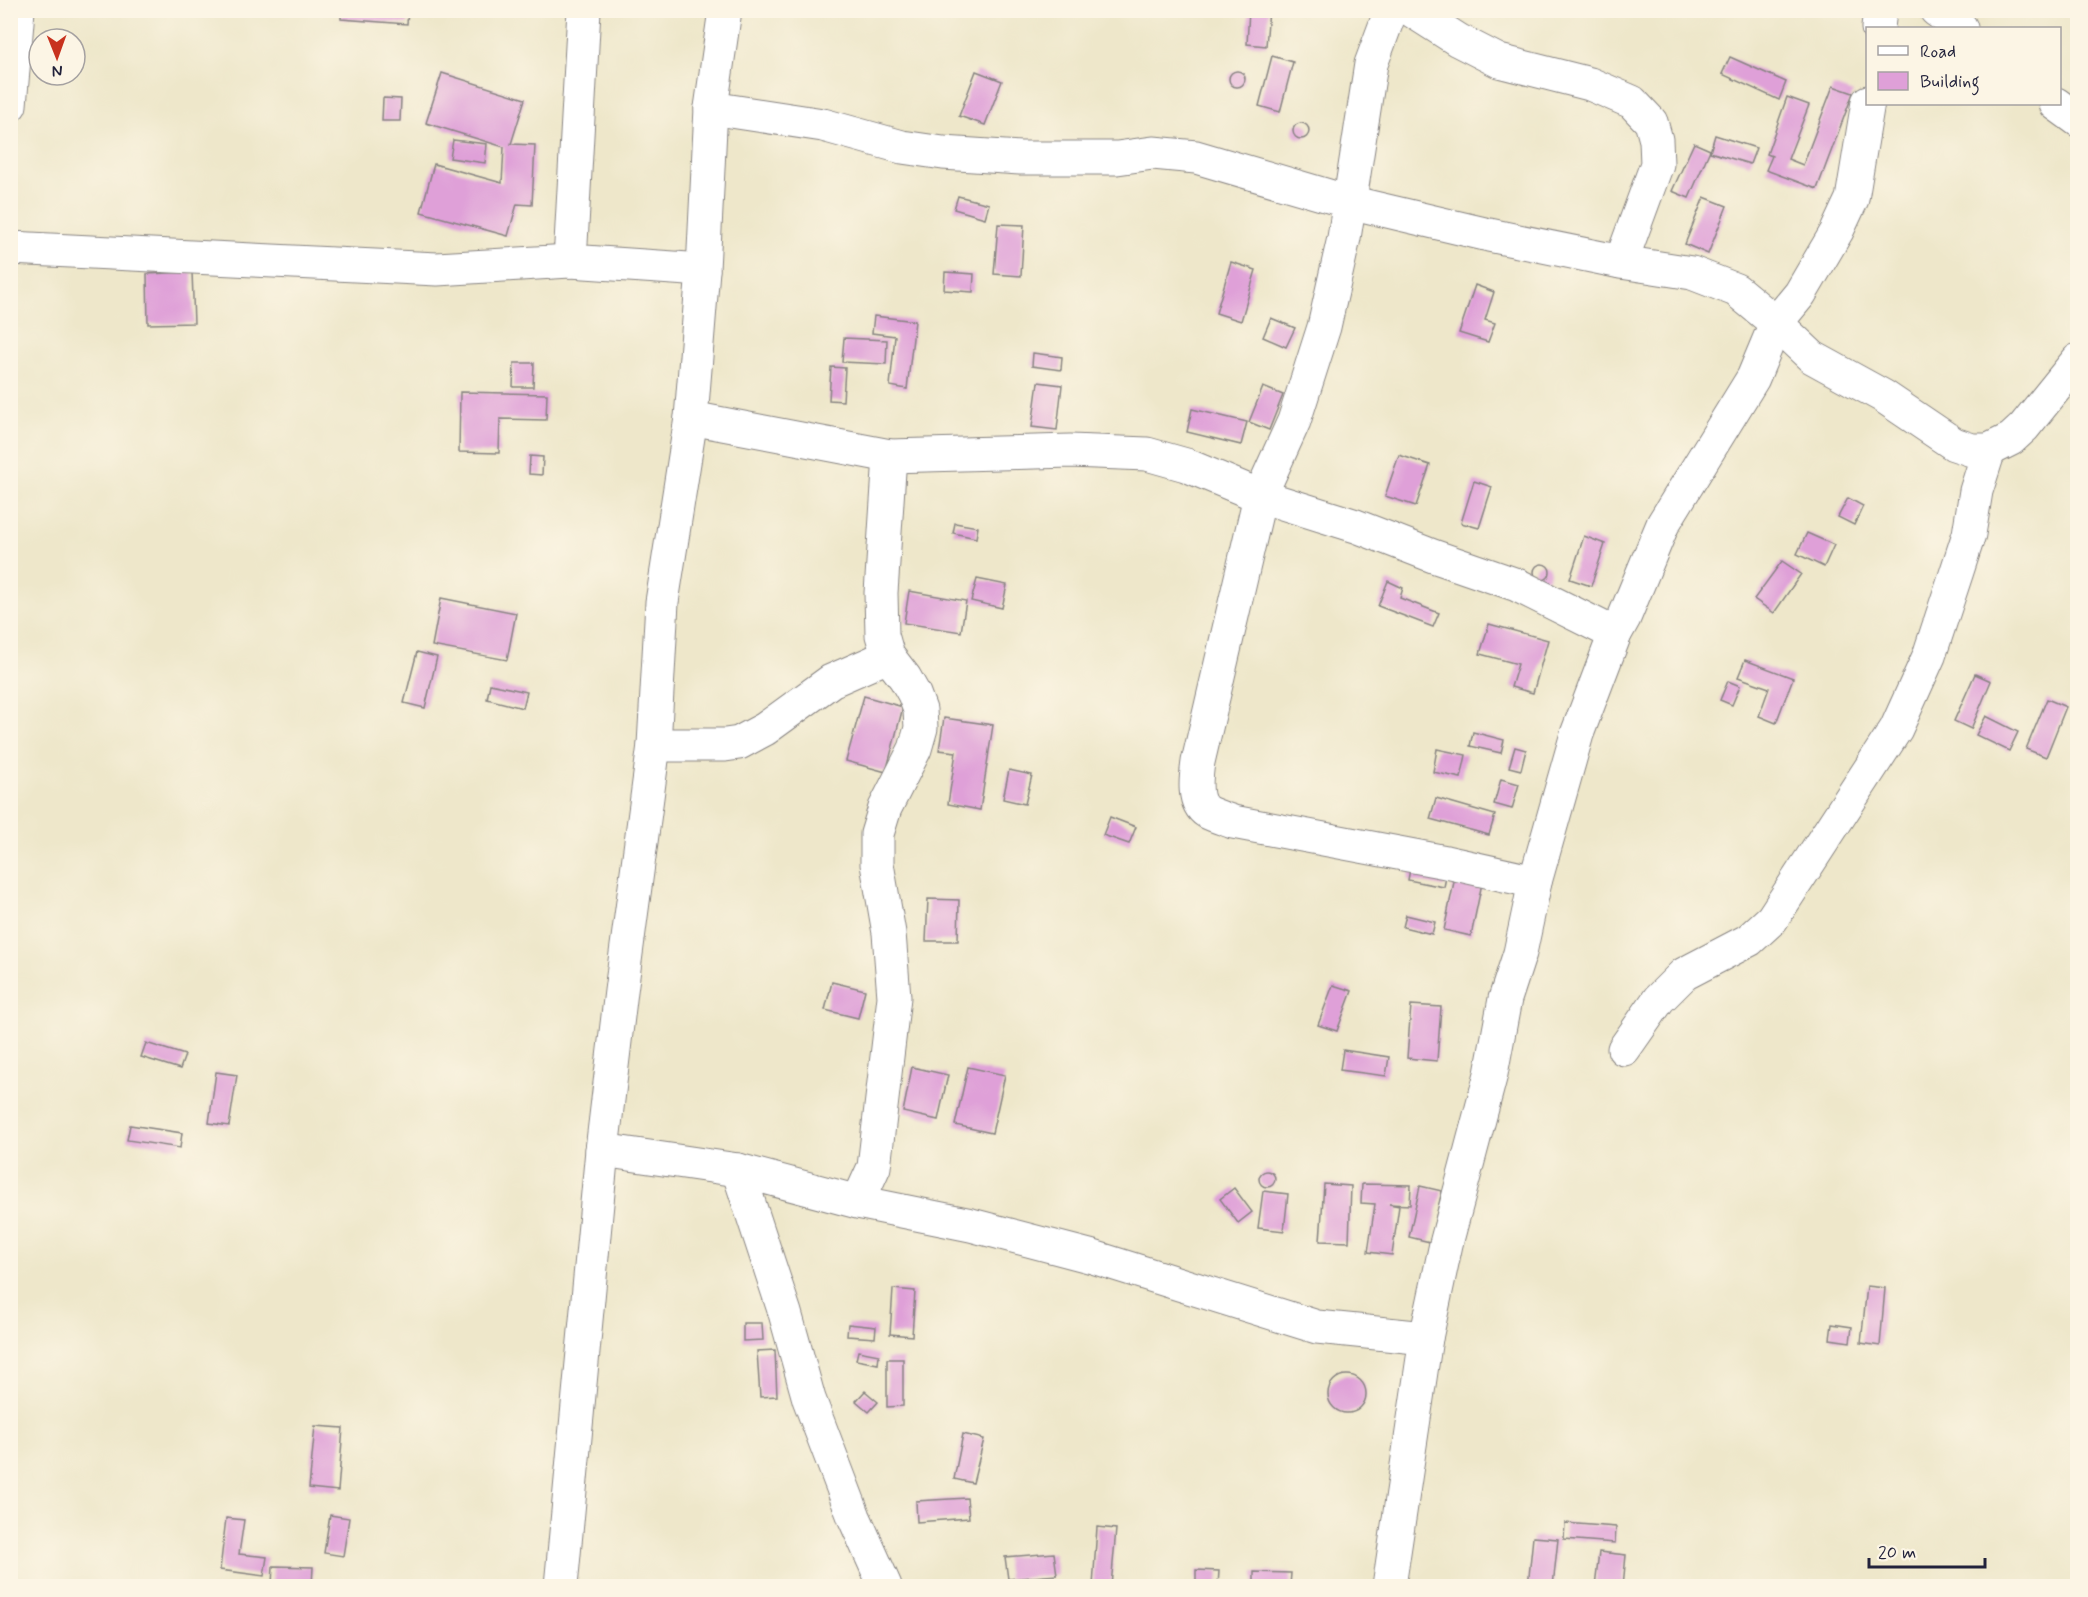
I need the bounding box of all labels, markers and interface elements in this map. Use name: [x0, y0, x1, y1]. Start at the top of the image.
north arrow: [27, 27, 87, 87]
legend: [1866, 27, 2061, 105]
text: Road: [1920, 40, 1956, 64]
text: N: [52, 60, 63, 81]
text: Building: [1920, 70, 1980, 96]
scale bar: [1869, 1531, 1984, 1569]
text: 20 m: [1878, 1541, 1916, 1565]

